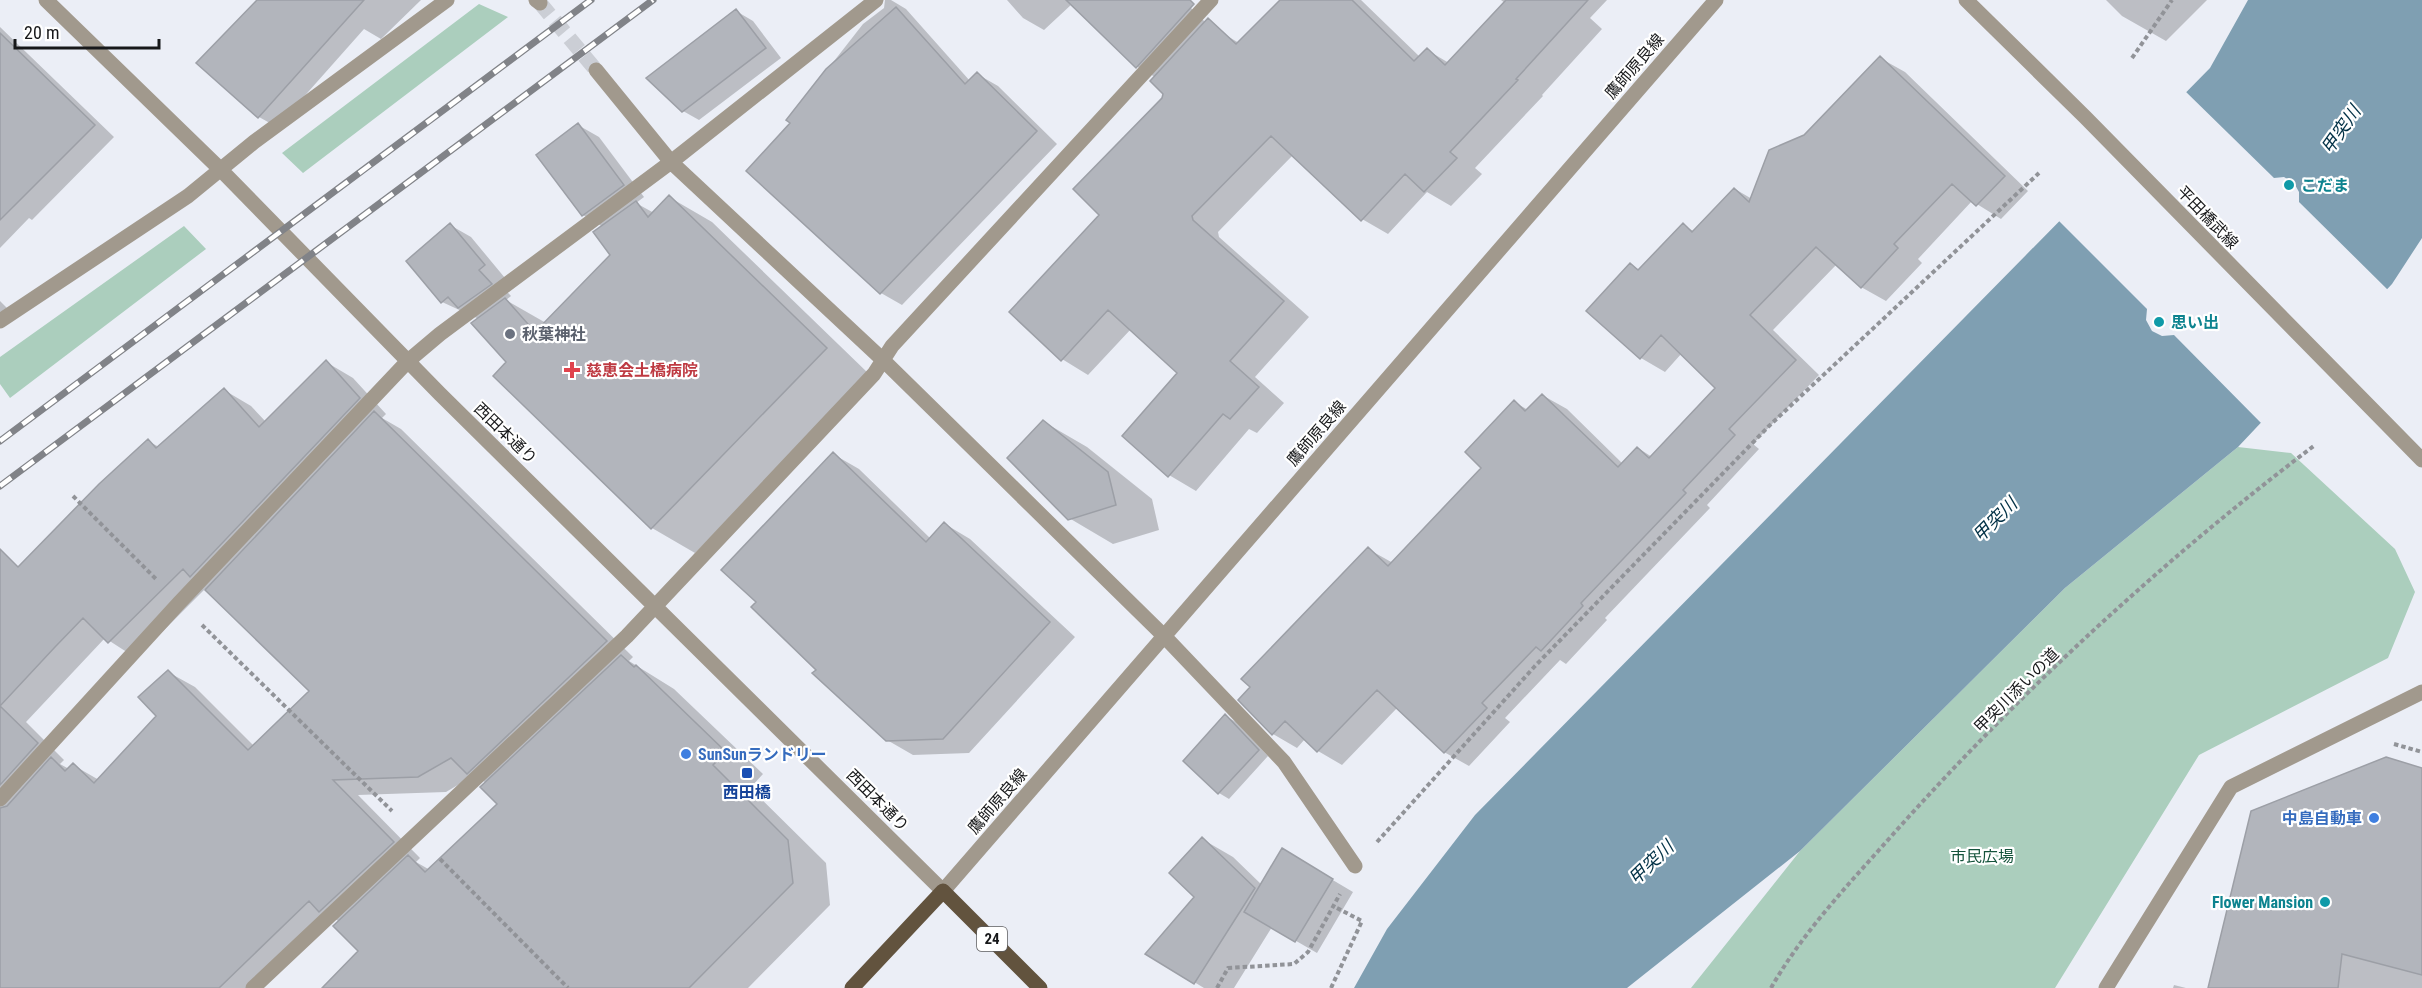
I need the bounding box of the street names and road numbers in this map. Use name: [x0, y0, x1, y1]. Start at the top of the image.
street label: 鷹師原良線: [1601, 30, 1668, 103]
street label: 平田橋武線: [2173, 182, 2242, 253]
street label: 鷹師原良線: [1283, 397, 1350, 470]
street label: 西田本通り: [470, 399, 541, 468]
street label: 甲突川添いの道: [1970, 644, 2063, 737]
street label: 西田本通り: [843, 765, 913, 835]
street label: 鷹師原良線: [964, 765, 1031, 838]
road number: 24: [977, 927, 1007, 951]

